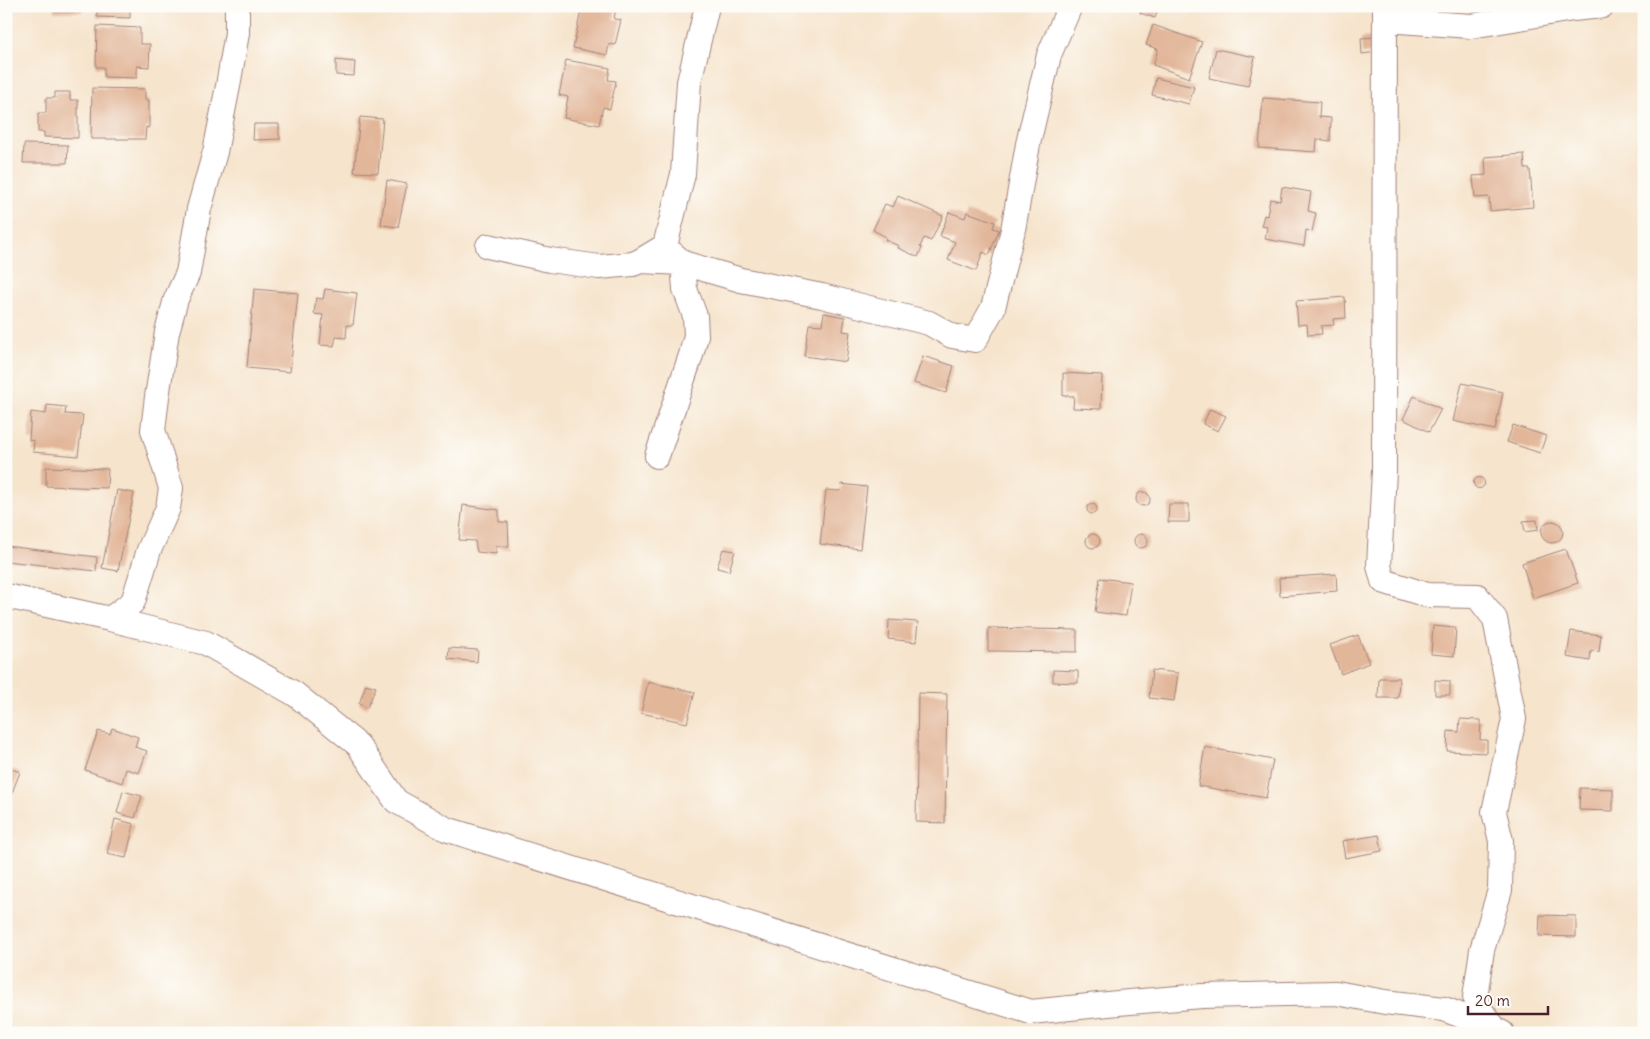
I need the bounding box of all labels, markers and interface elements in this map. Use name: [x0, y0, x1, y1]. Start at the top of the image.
scale bar: [1468, 984, 1548, 1016]
text: 20 m: [1475, 991, 1510, 1010]

